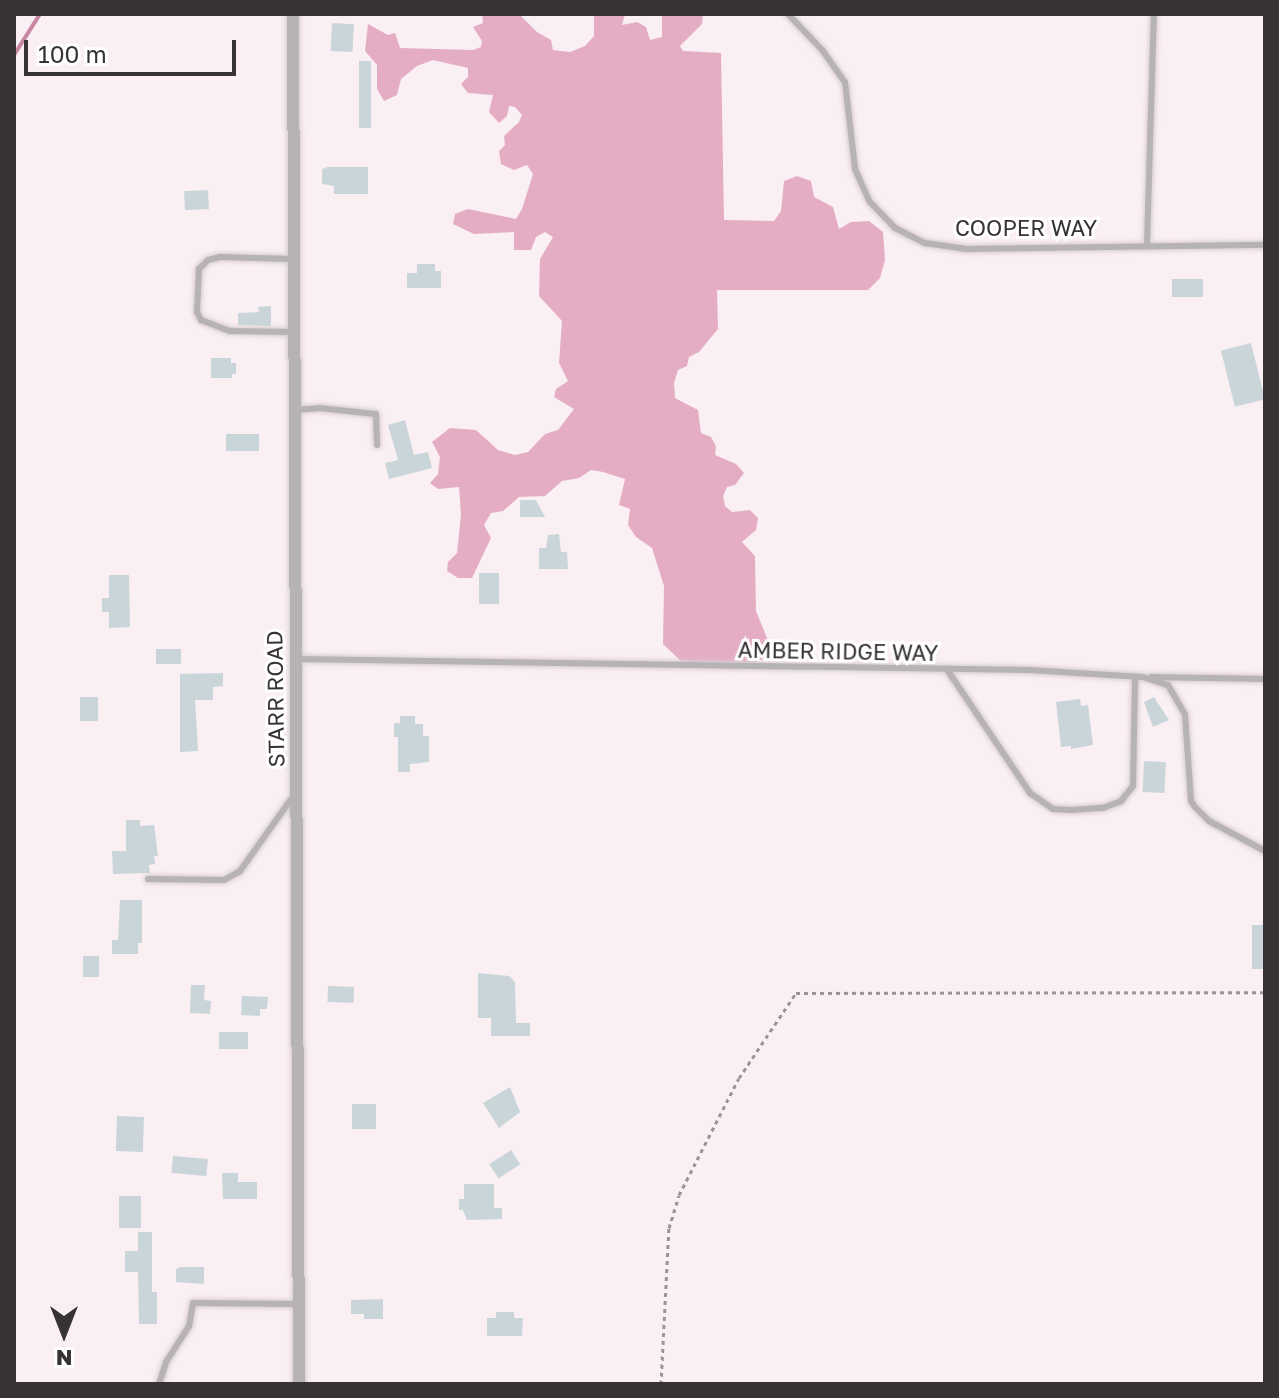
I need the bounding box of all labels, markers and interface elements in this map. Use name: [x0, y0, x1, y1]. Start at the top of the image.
scale bar: [28, 24, 240, 74]
text: 100 m: [38, 39, 107, 68]
street label: COOPER WAY: [955, 215, 1097, 241]
street label: STARR ROAD: [261, 630, 289, 768]
street label: AMBER RIDGE WAY: [738, 636, 938, 666]
north arrow: [24, 1294, 104, 1374]
text: N: [56, 1345, 72, 1372]

